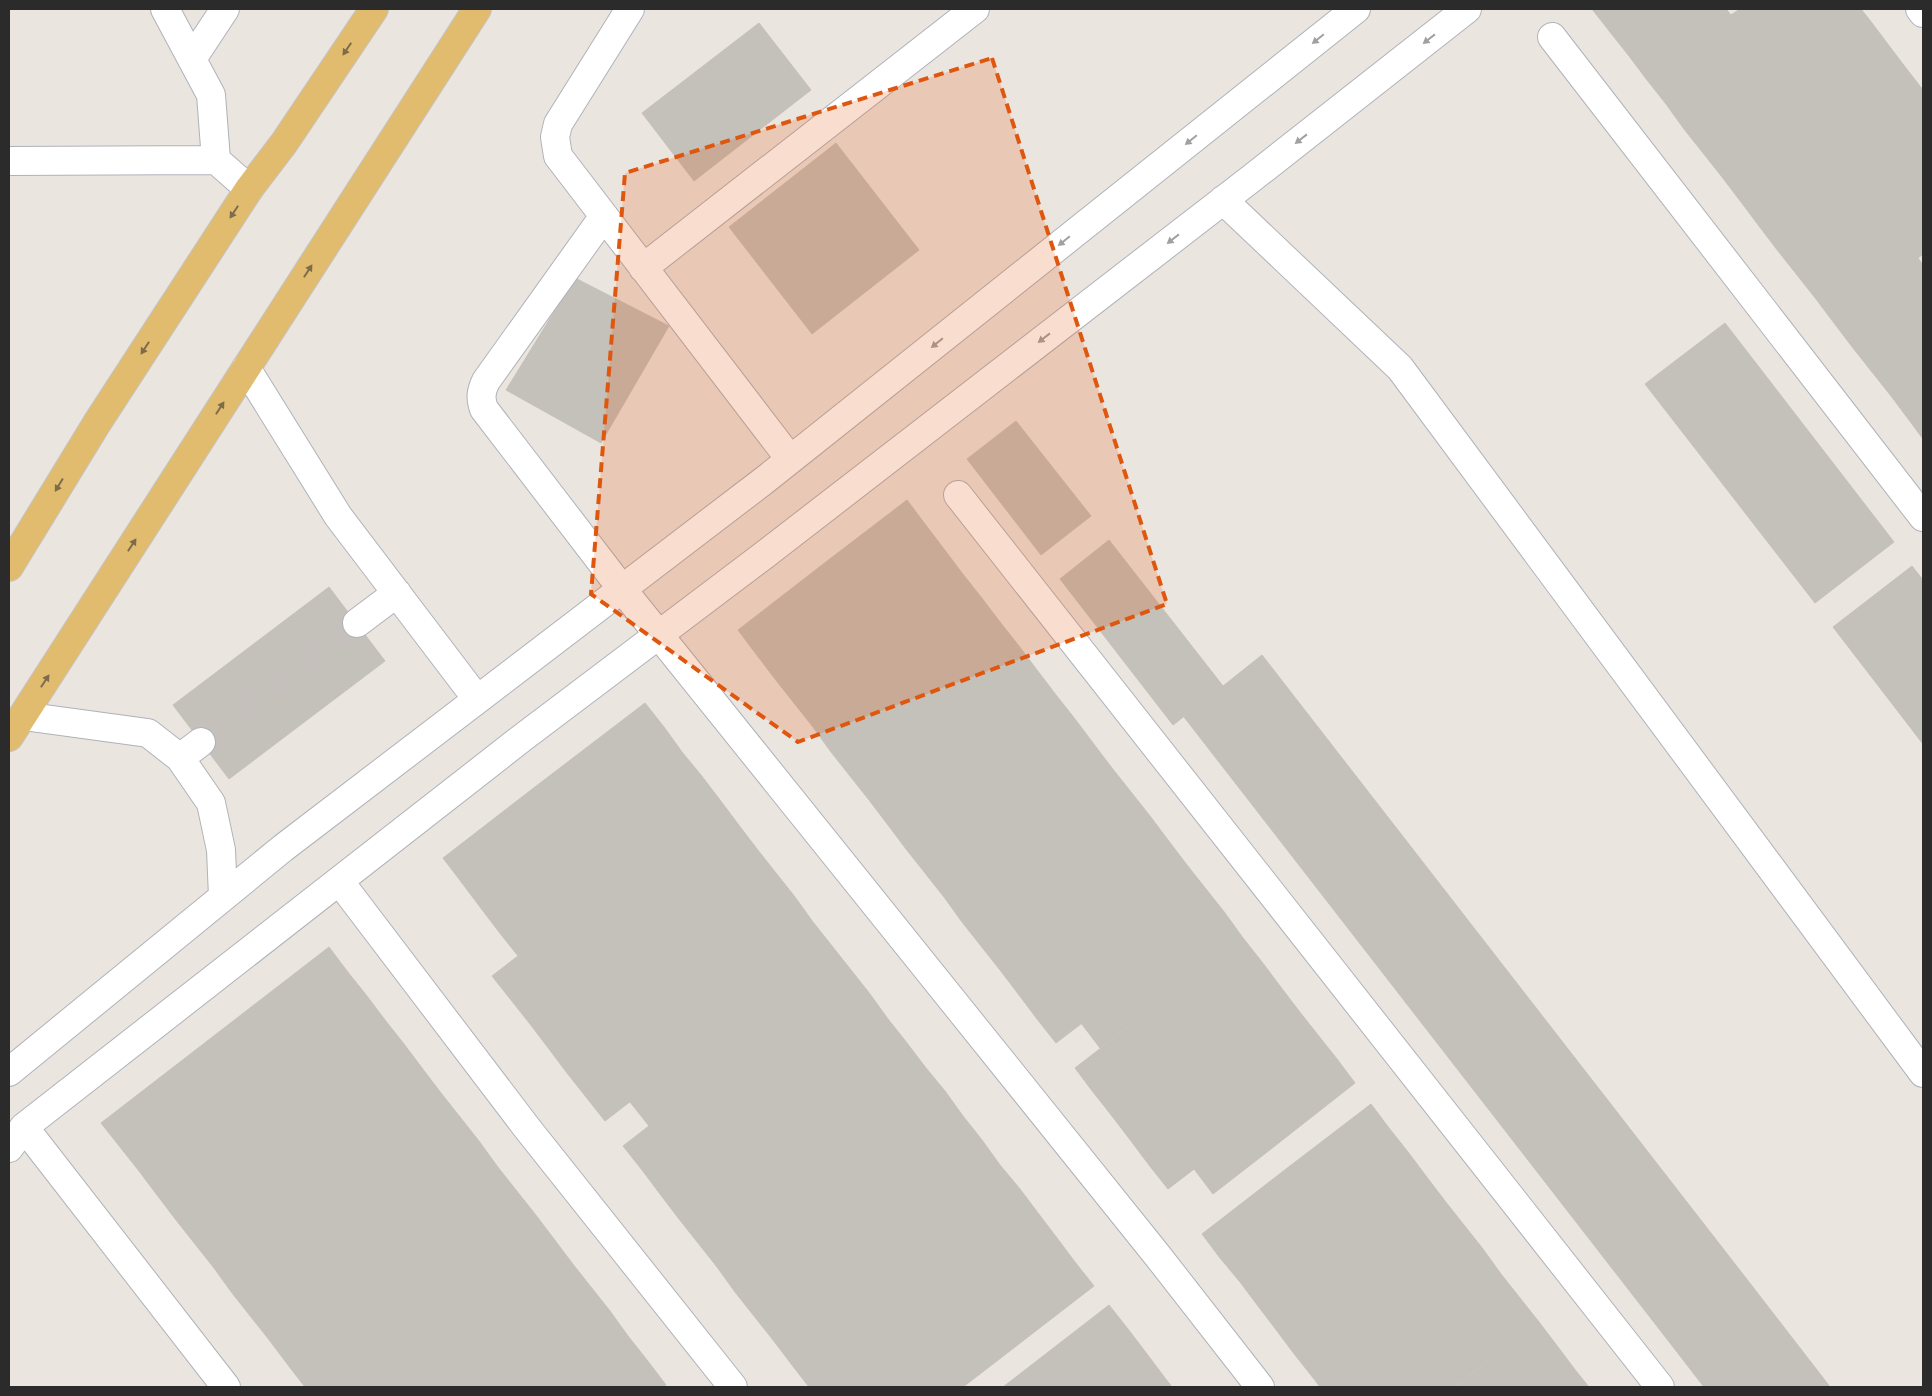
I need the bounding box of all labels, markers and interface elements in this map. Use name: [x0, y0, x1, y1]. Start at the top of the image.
one-way arrow: [1423, 33, 1436, 44]
one-way arrow: [1312, 34, 1325, 45]
one-way arrow: [342, 43, 351, 56]
one-way arrow: [1295, 134, 1308, 145]
one-way arrow: [1185, 135, 1198, 146]
one-way arrow: [230, 205, 239, 218]
one-way arrow: [1167, 233, 1180, 244]
one-way arrow: [1058, 236, 1071, 247]
one-way arrow: [304, 265, 313, 278]
one-way arrow: [1038, 333, 1051, 344]
one-way arrow: [931, 337, 944, 348]
one-way arrow: [141, 341, 150, 354]
one-way arrow: [216, 401, 225, 415]
one-way arrow: [54, 479, 63, 492]
one-way arrow: [128, 538, 137, 551]
one-way arrow: [40, 675, 49, 688]

